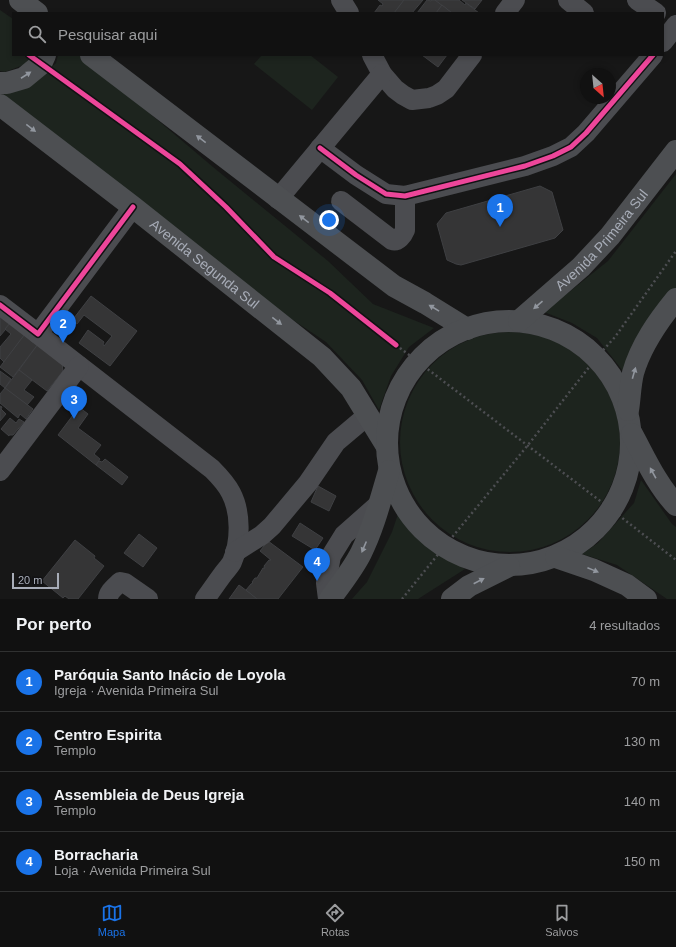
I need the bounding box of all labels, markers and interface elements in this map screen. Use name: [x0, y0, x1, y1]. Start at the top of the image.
search box: [12, 12, 664, 56]
icon: search: [26, 23, 48, 45]
text: Pesquisar aqui: [58, 26, 157, 43]
north arrow: [580, 68, 616, 104]
one-way arrow: [21, 71, 32, 79]
one-way arrow: [25, 124, 36, 133]
one-way arrow: [195, 135, 206, 144]
street label: Avenida Primeira Sul: [552, 186, 651, 294]
pin: 1: [487, 194, 513, 227]
your location: [319, 210, 339, 230]
one-way arrow: [299, 215, 309, 223]
street label: Avenida Segunda Sul: [147, 216, 262, 312]
one-way arrow: [533, 300, 544, 309]
one-way arrow: [428, 305, 439, 312]
pin: 2: [50, 310, 76, 343]
one-way arrow: [271, 316, 282, 325]
one-way arrow: [631, 366, 637, 378]
pin: 3: [61, 386, 87, 419]
one-way arrow: [650, 467, 657, 479]
one-way arrow: [360, 542, 366, 554]
pin: 4: [304, 548, 330, 581]
one-way arrow: [587, 567, 599, 573]
scale bar: [12, 571, 59, 590]
text: 20 m: [18, 574, 42, 586]
one-way arrow: [474, 578, 485, 584]
text: Por perto: [16, 615, 92, 634]
text: 4 resultados: [589, 618, 660, 633]
text: Paróquia Santo Inácio de Loyola: [54, 666, 286, 683]
text: 1: [25, 674, 33, 689]
text: 70 m: [631, 674, 660, 689]
text: Igreja · Avenida Primeira Sul: [54, 683, 219, 698]
text: Centro Espirita: [54, 726, 162, 743]
text: 2: [25, 734, 33, 749]
text: 130 m: [624, 734, 660, 749]
text: Templo: [54, 743, 96, 758]
text: Assembleia de Deus Igreja: [54, 786, 244, 803]
text: 3: [25, 794, 33, 809]
text: 140 m: [624, 794, 660, 809]
text: Templo: [54, 803, 96, 818]
text: Borracharia: [54, 846, 138, 863]
text: 4: [25, 854, 33, 869]
text: 150 m: [624, 854, 660, 869]
text: Loja · Avenida Primeira Sul: [54, 863, 211, 878]
tab: Mapa: [98, 902, 125, 938]
tab: Rotas: [321, 902, 350, 938]
tab: Salvos: [545, 902, 578, 938]

